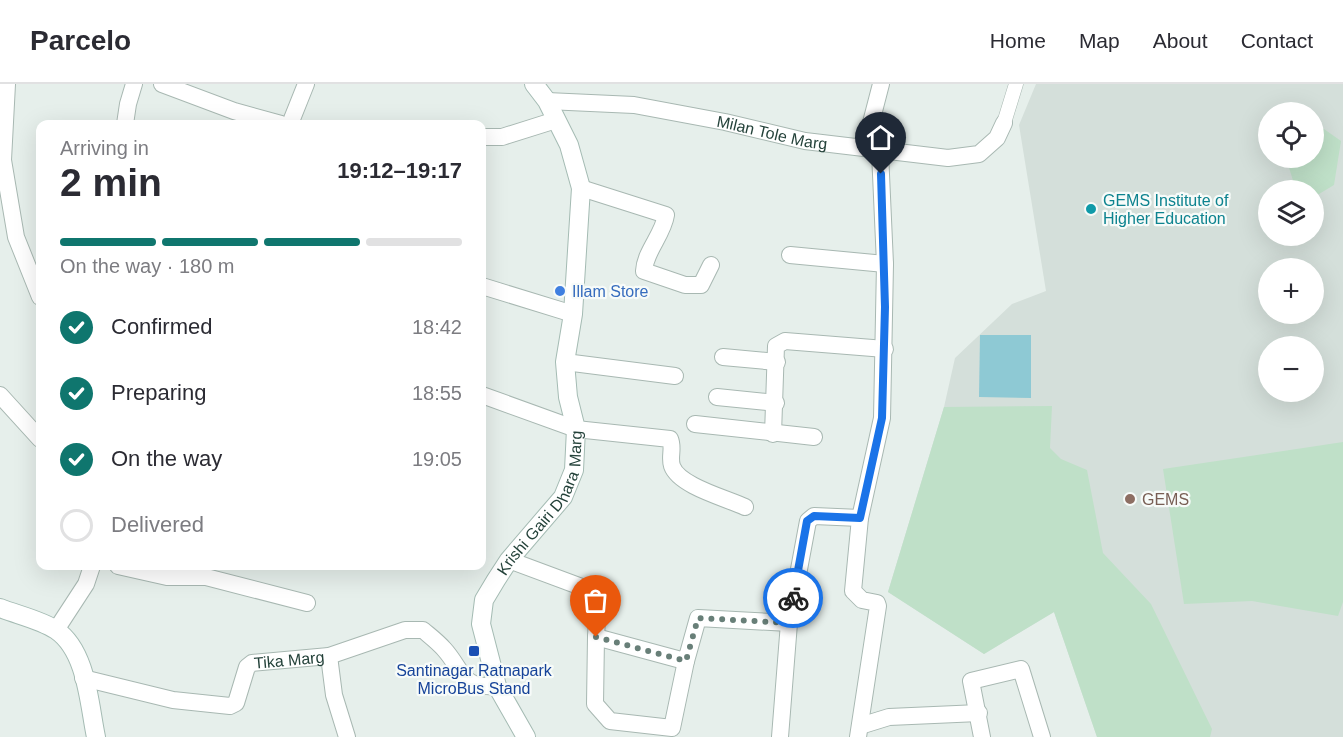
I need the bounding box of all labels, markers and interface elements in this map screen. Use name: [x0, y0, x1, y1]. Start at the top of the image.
text: Parcelo: [30, 25, 131, 56]
text: Home: [990, 29, 1046, 52]
text: Map: [1079, 29, 1120, 52]
text: About: [1153, 29, 1208, 52]
text: Contact: [1241, 29, 1313, 52]
map controls: [1258, 102, 1324, 402]
button: locate: [1258, 102, 1324, 168]
pin: [855, 112, 906, 174]
street label: Milan Tole Marg: [715, 113, 828, 153]
icon: home: [864, 121, 897, 154]
text: Arriving in: [60, 137, 149, 159]
text: 19:12–19:17: [337, 158, 462, 183]
text: 2 min: [60, 161, 162, 204]
button: layers: [1258, 180, 1324, 246]
place label: GEMS Institute of Higher Education: [1103, 192, 1229, 227]
marker: GEMS Institute of Higher Education: [1084, 202, 1098, 216]
text: On the way · 180 m: [60, 255, 235, 277]
button: +: [1258, 258, 1324, 324]
place label: Illam Store: [572, 283, 649, 300]
marker: Illam Store: [553, 284, 567, 298]
icon: check: [60, 311, 93, 344]
text: Confirmed: [111, 314, 212, 339]
text: 18:42: [412, 316, 462, 338]
button: −: [1258, 336, 1324, 402]
icon: check: [60, 377, 93, 410]
text: Preparing: [111, 380, 206, 405]
text: 18:55: [412, 382, 462, 404]
street label: Krishi Gairi Dhara Marg: [494, 430, 585, 578]
icon: check: [60, 443, 93, 476]
text: On the way: [111, 446, 222, 471]
text: 19:05: [412, 448, 462, 470]
place label: GEMS: [1142, 491, 1189, 508]
marker: GEMS: [1123, 492, 1137, 506]
text: Delivered: [111, 512, 204, 537]
courier: [763, 568, 823, 628]
pin: [570, 575, 621, 637]
icon: bike: [777, 582, 810, 615]
icon: bag: [579, 584, 612, 617]
marker: Santinagar Ratnapark MicroBus Stand: [467, 644, 481, 658]
street label: Tika Marg: [253, 648, 325, 672]
place label: Santinagar Ratnapark MicroBus Stand: [396, 662, 553, 697]

